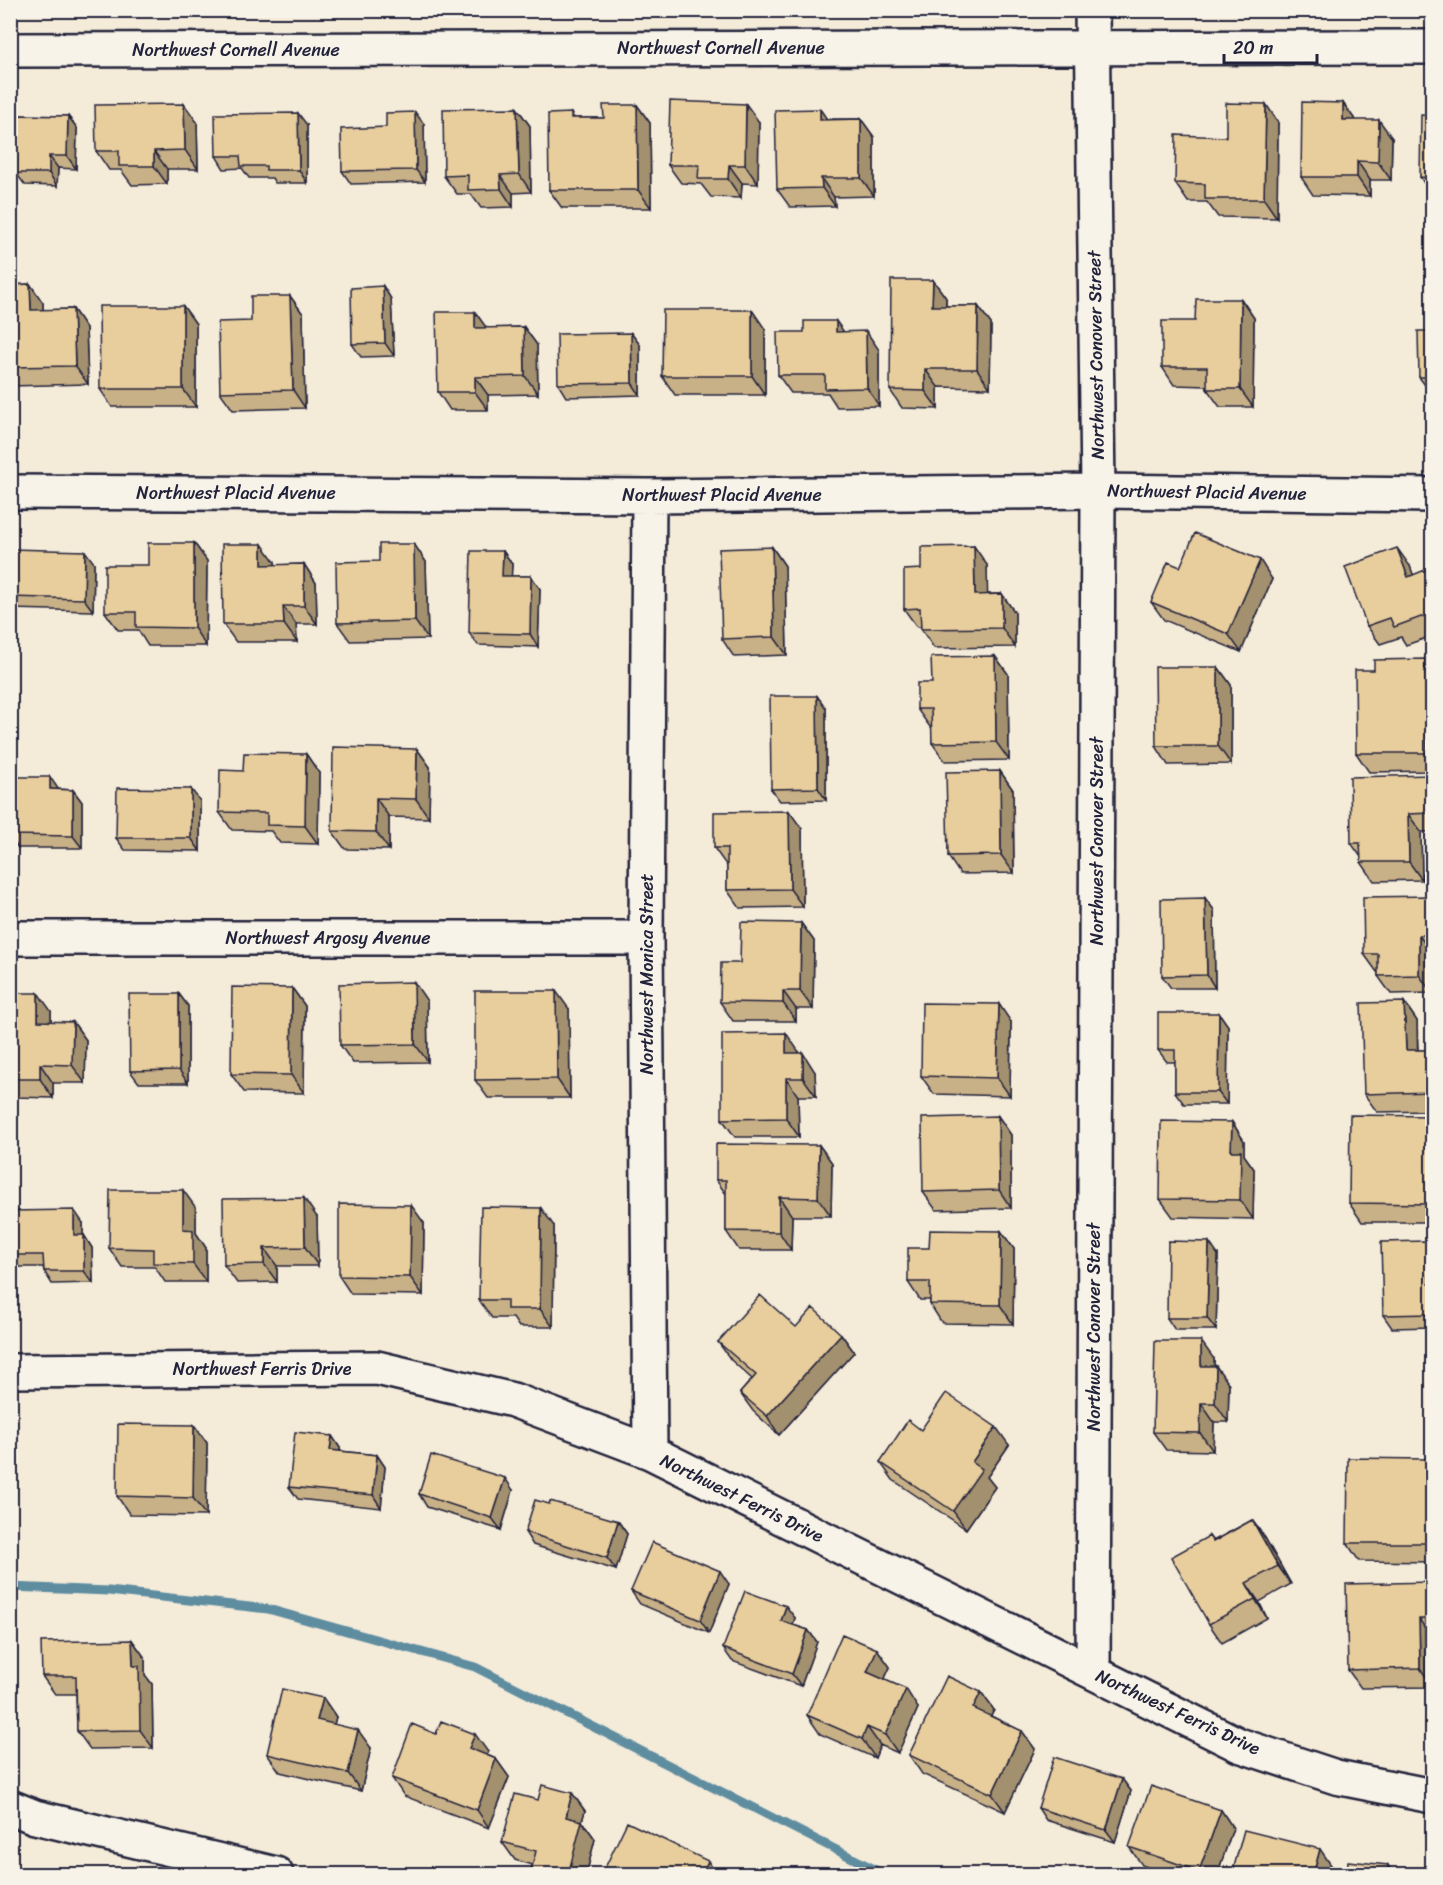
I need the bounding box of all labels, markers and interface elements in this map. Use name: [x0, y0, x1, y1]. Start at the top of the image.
scale bar: [1224, 27, 1317, 65]
street label: Northwest Cornell Avenue: [617, 32, 825, 64]
text: 20 m: [1233, 32, 1273, 64]
street label: Northwest Cornell Avenue: [132, 34, 340, 66]
street label: Northwest Conover Street: [1078, 250, 1114, 460]
street label: Northwest Placid Avenue: [1107, 474, 1307, 510]
street label: Northwest Placid Avenue: [136, 477, 336, 509]
street label: Northwest Placid Avenue: [622, 479, 822, 511]
street label: Northwest Conover Street: [1081, 736, 1113, 945]
street label: Northwest Monica Street: [631, 873, 663, 1074]
street label: Northwest Argosy Avenue: [225, 922, 431, 954]
street label: Northwest Conover Street: [1078, 1222, 1110, 1431]
street label: Northwest Ferris Drive: [173, 1353, 352, 1385]
street label: Northwest Ferris Drive: [655, 1444, 830, 1552]
street label: Northwest Ferris Drive: [1090, 1660, 1266, 1764]

